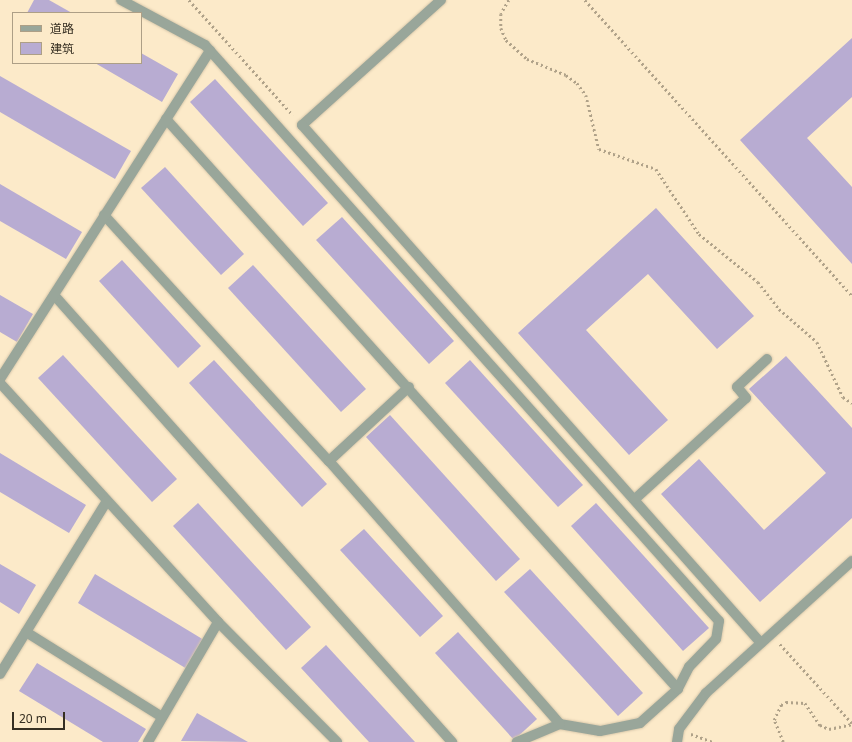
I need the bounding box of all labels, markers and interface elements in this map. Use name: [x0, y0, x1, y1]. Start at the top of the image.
legend: [12, 12, 142, 64]
text: 道路: [50, 20, 74, 37]
text: 建筑: [50, 40, 74, 57]
scale bar: [14, 704, 67, 730]
text: 20 m: [19, 710, 47, 727]

